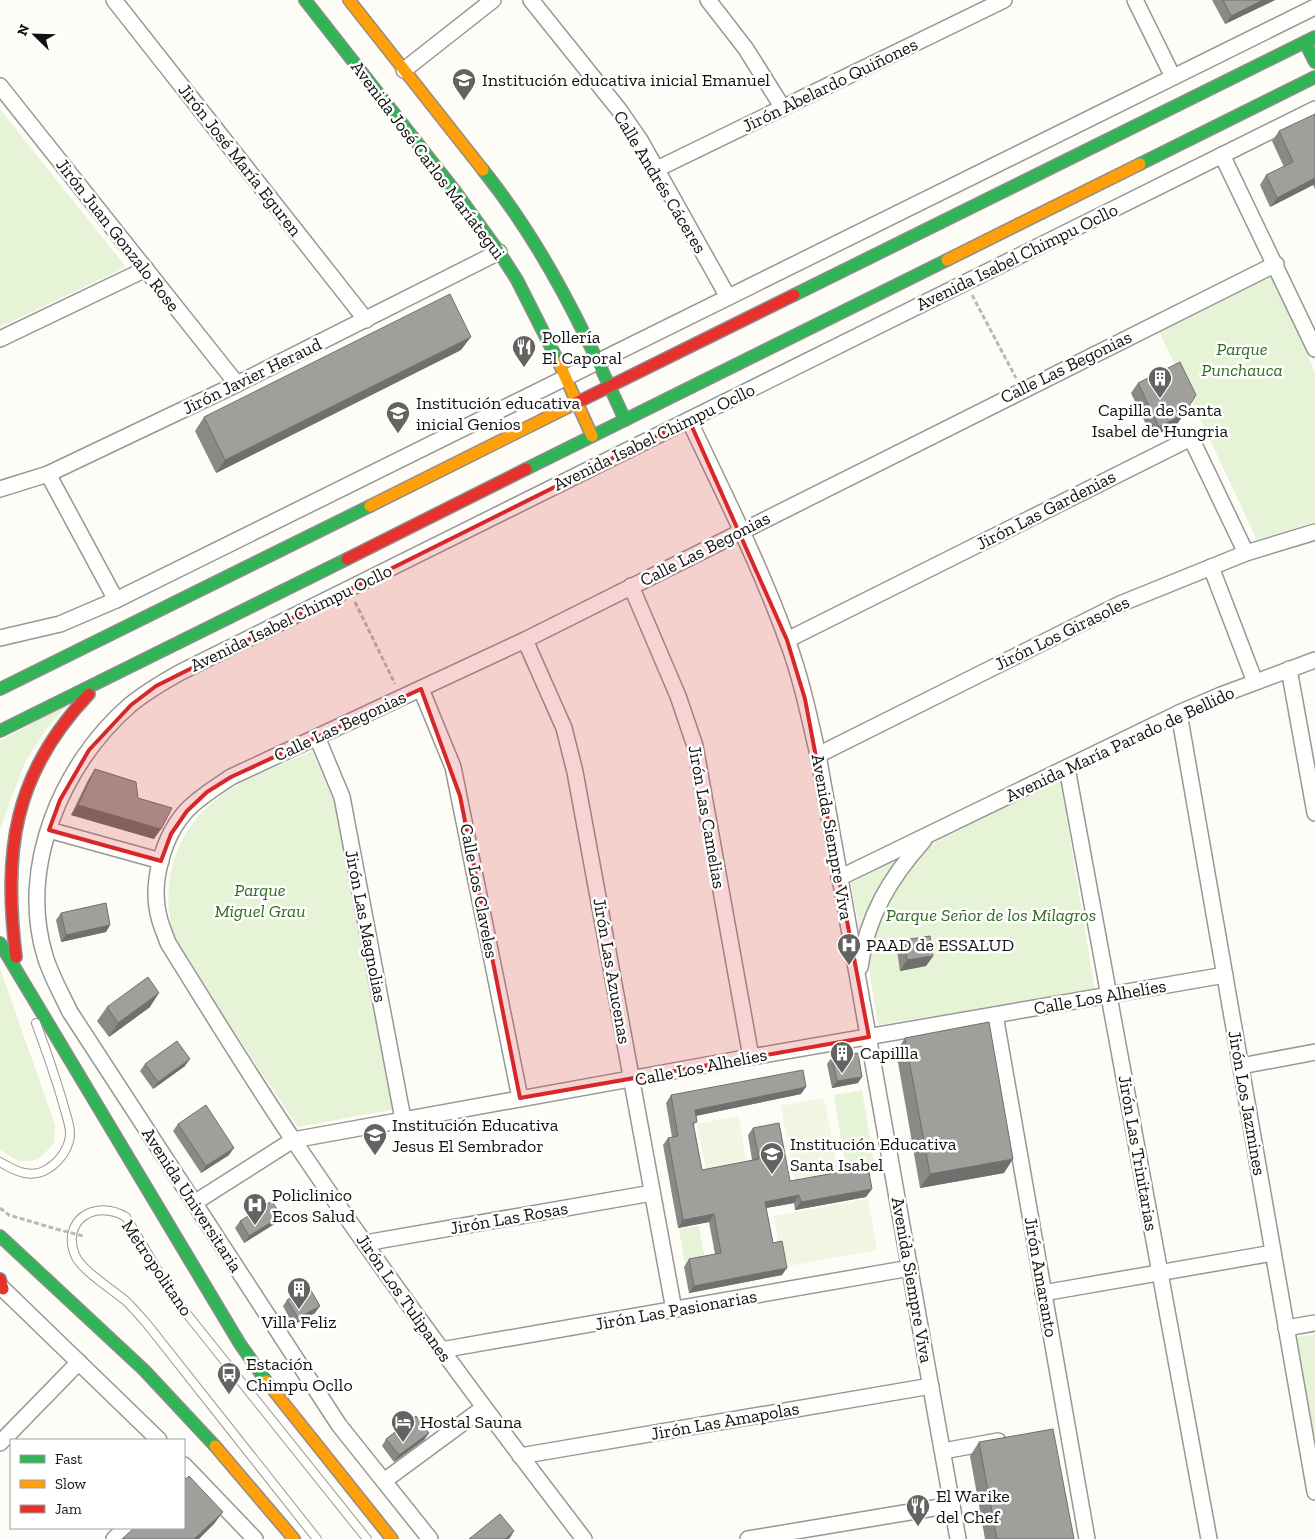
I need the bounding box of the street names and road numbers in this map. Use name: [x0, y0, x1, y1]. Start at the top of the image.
street label: Jirón Abelardo Quiñones: [739, 33, 921, 137]
street label: Avenida José Carlos Maríategui: [346, 56, 510, 264]
street label: Jirón José María Eguren: [174, 79, 307, 241]
street label: Calle Andrés Cáceres: [609, 107, 711, 258]
street label: Jirón Juan Gonzalo Rose: [51, 154, 185, 316]
street label: Avenida Isabel Chimpu Ocllo: [912, 198, 1122, 316]
street label: Calle Las Begonias: [997, 326, 1135, 408]
street label: Jirón Javier Heraud: [179, 333, 325, 419]
street label: Avenida Isabel Chimpu Ocllo: [549, 378, 759, 496]
street label: Jirón Las Gardenias: [973, 465, 1120, 555]
street label: Calle Las Begonias: [636, 507, 774, 591]
street label: Avenida Isabel Chimpu Ocllo: [186, 559, 396, 677]
street label: Jirón Los Girasoles: [991, 591, 1133, 675]
street label: Avenida María Parado de Bellido: [1002, 681, 1238, 807]
street label: Calle Las Begonias: [270, 686, 410, 766]
street label: Jirón Las Camelias: [684, 744, 730, 891]
street label: Avenida Siempre Viva: [807, 752, 857, 922]
street label: Calle Los Claveles: [455, 822, 503, 960]
street label: Jirón Las Magnolias: [340, 848, 392, 1004]
street label: Jirón Las Azucenas: [588, 896, 636, 1046]
street label: Calle Los Alhelíes: [1032, 975, 1168, 1019]
street label: Jirón Los Jazmines: [1223, 1029, 1271, 1177]
street label: Calle Los Alhelíes: [633, 1043, 769, 1091]
street label: Jirón Las Trinitarias: [1113, 1073, 1163, 1233]
street label: Avenida Universitaria: [137, 1123, 247, 1277]
street label: Avenida Siempre Viva: [887, 1195, 937, 1365]
street label: Jirón Las Rosas: [448, 1197, 570, 1239]
street label: Jirón Amaranto: [1020, 1215, 1062, 1339]
street label: Metropolitano: [117, 1216, 197, 1320]
street label: Jirón Los Tulipanes: [352, 1230, 456, 1366]
street label: Jirón Las Pasionarias: [593, 1285, 759, 1335]
street label: Jirón Las Amapolas: [649, 1397, 801, 1445]

